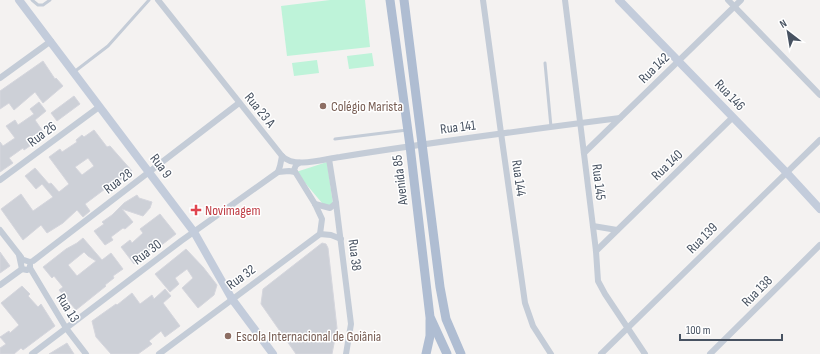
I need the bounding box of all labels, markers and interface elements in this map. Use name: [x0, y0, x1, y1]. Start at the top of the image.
north arrow: [768, 12, 808, 52]
text: N: [777, 17, 789, 31]
street label: Rua 142: [635, 49, 673, 87]
street label: Rua 146: [711, 76, 749, 114]
street label: Rua 23 A: [241, 89, 280, 132]
place label: Colégio Marista: [331, 98, 403, 115]
marker: Colégio Marista: [318, 101, 328, 111]
street label: Rua 141: [439, 116, 477, 138]
street label: Rua 26: [24, 118, 60, 150]
street label: Rua 140: [648, 146, 686, 184]
street label: Rua 9: [146, 150, 176, 182]
street label: Avenida 85: [388, 153, 412, 207]
street label: Rua 144: [508, 159, 530, 197]
street label: Rua 145: [588, 163, 610, 201]
street label: Rua 28: [100, 165, 136, 197]
place label: Novimagem: [205, 202, 260, 219]
marker: Novimagem: [190, 204, 202, 216]
street label: Rua 139: [683, 219, 721, 257]
street label: Rua 30: [129, 236, 165, 268]
street label: Rua 38: [345, 238, 365, 272]
street label: Rua 32: [223, 261, 259, 293]
street label: Rua 138: [738, 272, 776, 310]
street label: Rua 13: [53, 290, 83, 326]
scale bar: [680, 316, 782, 342]
text: 100 m: [686, 323, 711, 338]
place label: Escola Internacional de Goiânia: [236, 328, 381, 345]
marker: Escola Internacional de Goiânia: [223, 331, 233, 341]

